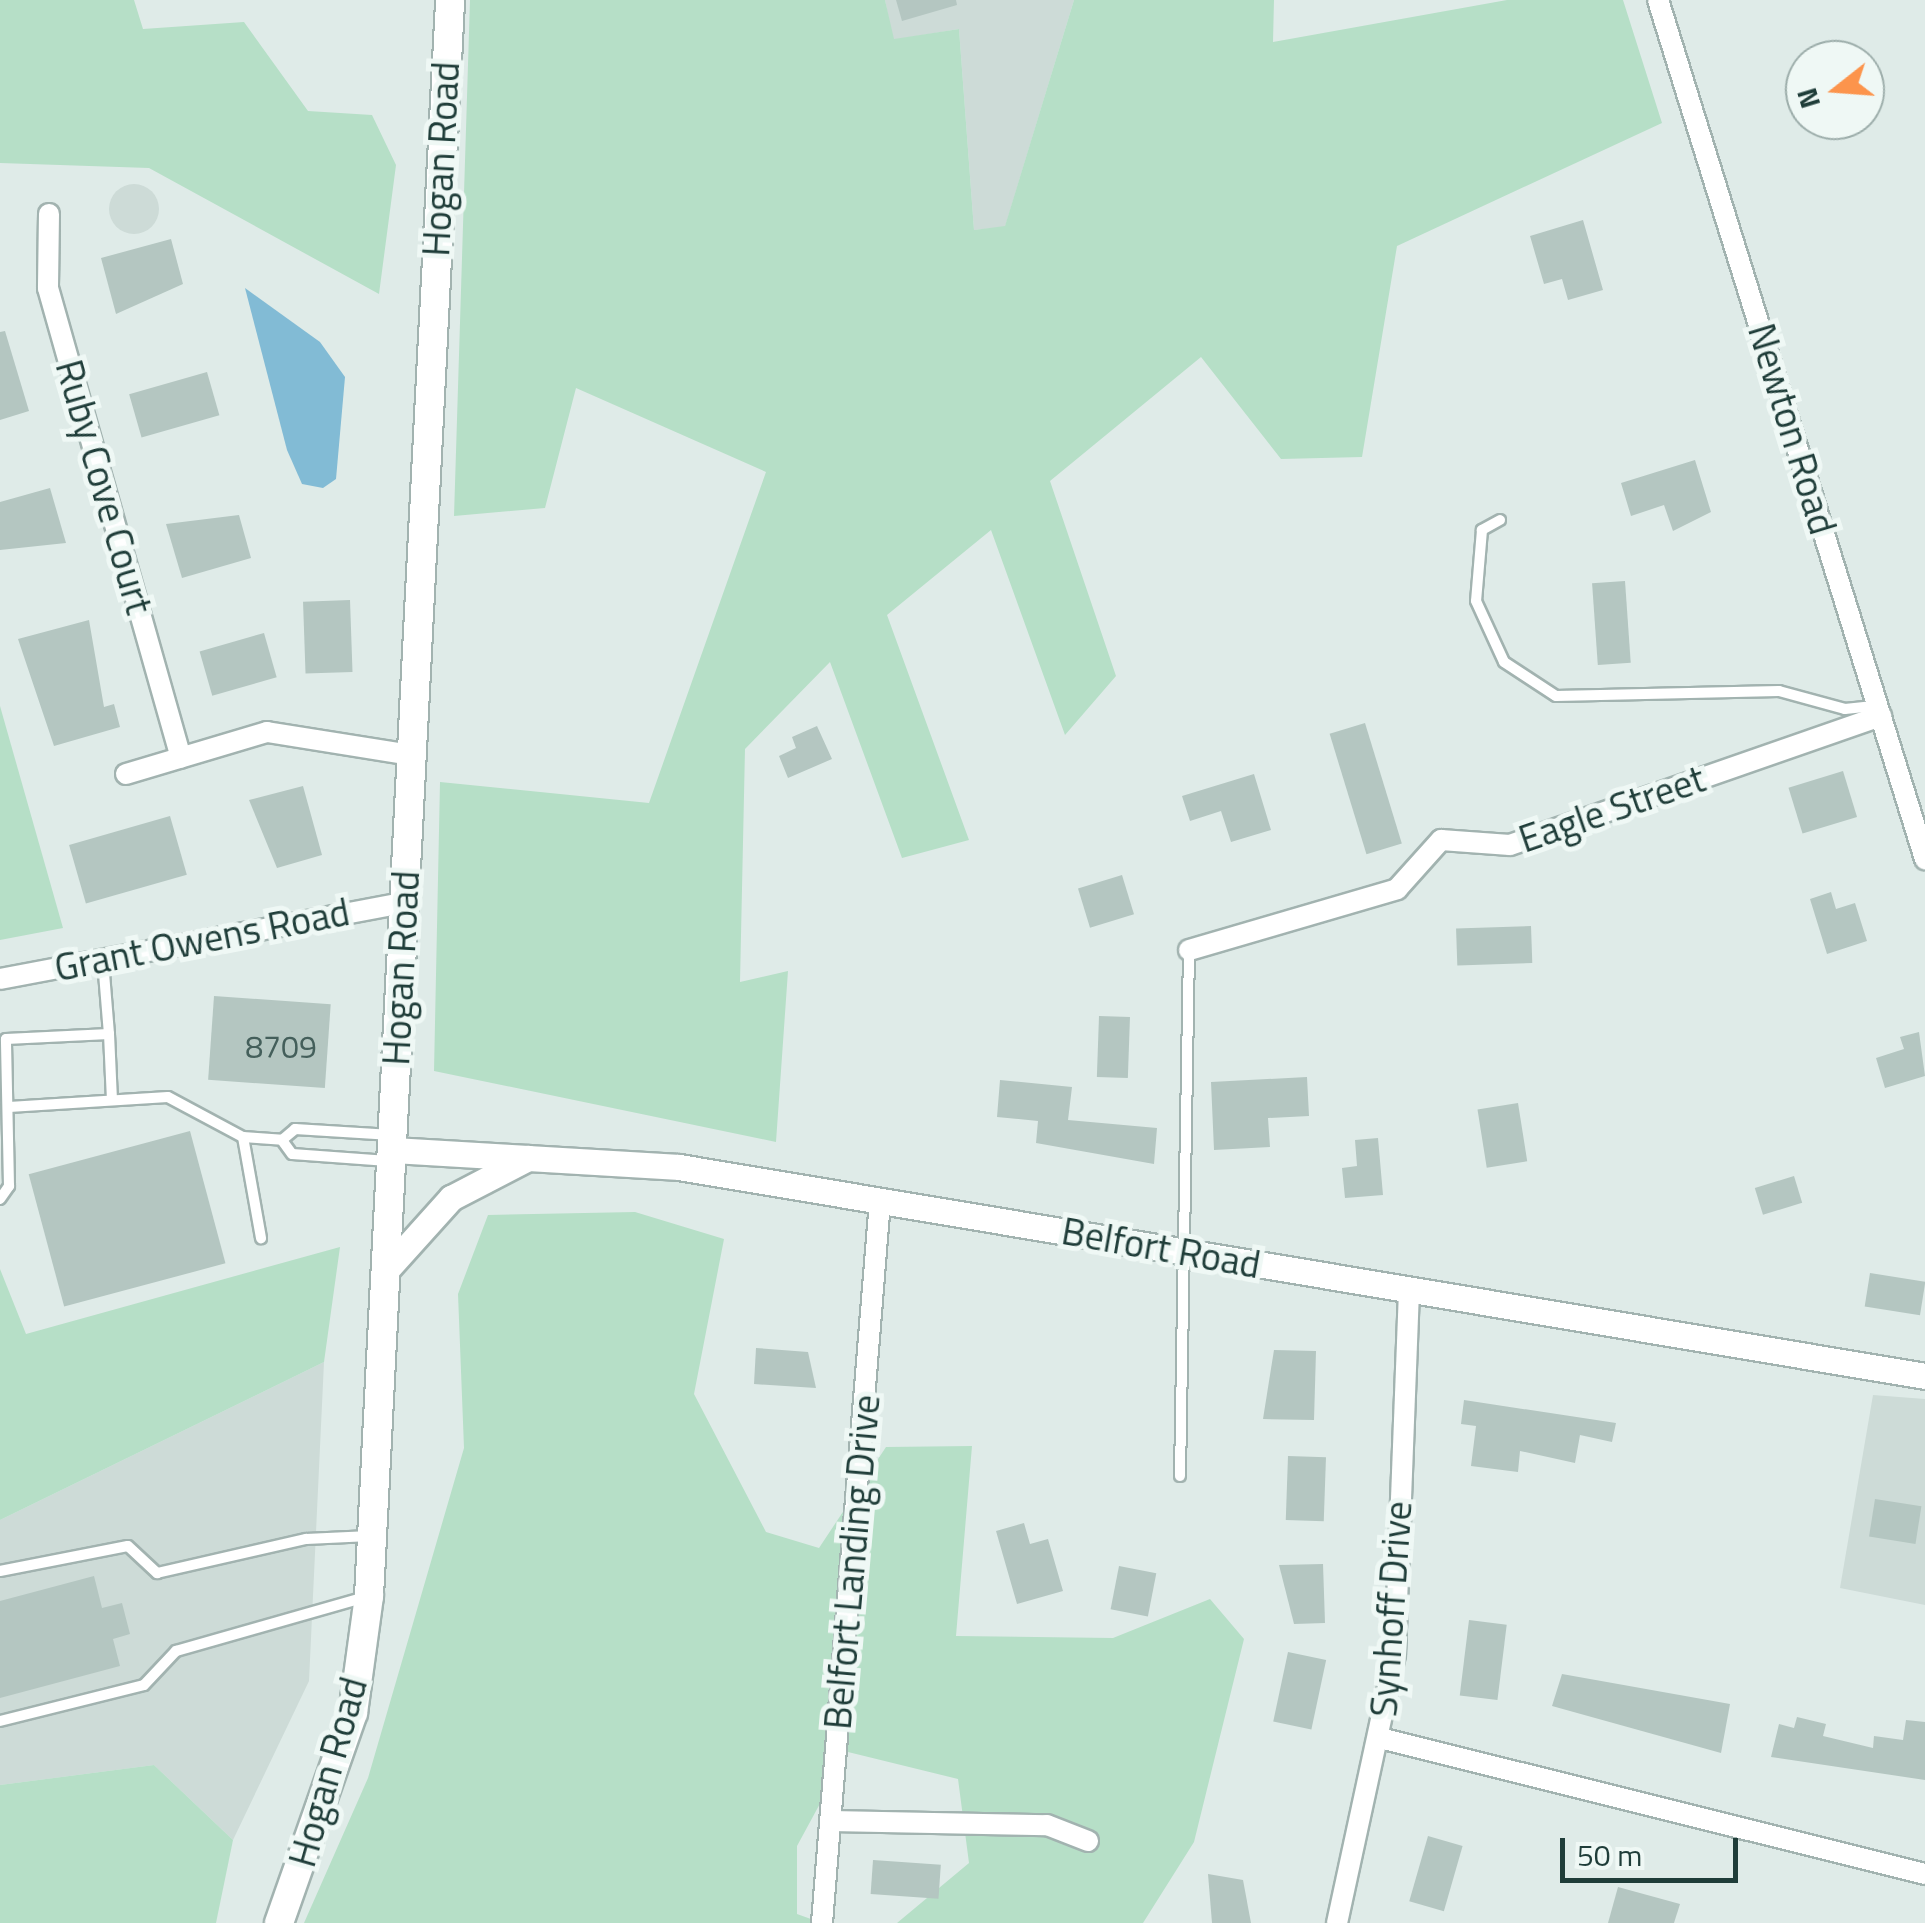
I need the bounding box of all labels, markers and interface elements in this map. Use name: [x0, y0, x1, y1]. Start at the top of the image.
north arrow: [1785, 40, 1885, 140]
street label: Hogan Road: [413, 60, 469, 258]
text: N: [1784, 83, 1831, 114]
street label: Newton Road: [1738, 318, 1846, 540]
street label: Ruby Cove Court: [46, 355, 162, 619]
street label: Eagle Street: [1513, 756, 1711, 862]
street label: Hogan Road: [373, 869, 429, 1067]
street label: Grant Owens Road: [51, 889, 353, 991]
house number: 8709: [245, 1027, 317, 1065]
street label: Belfort Road: [1058, 1208, 1264, 1288]
street label: Belfort Landing Drive: [815, 1393, 889, 1731]
street label: Synhoff Drive: [1361, 1500, 1421, 1718]
street label: Hogan Road: [279, 1672, 377, 1872]
scale bar: [1565, 1818, 1742, 1880]
text: 50 m: [1577, 1832, 1642, 1878]

